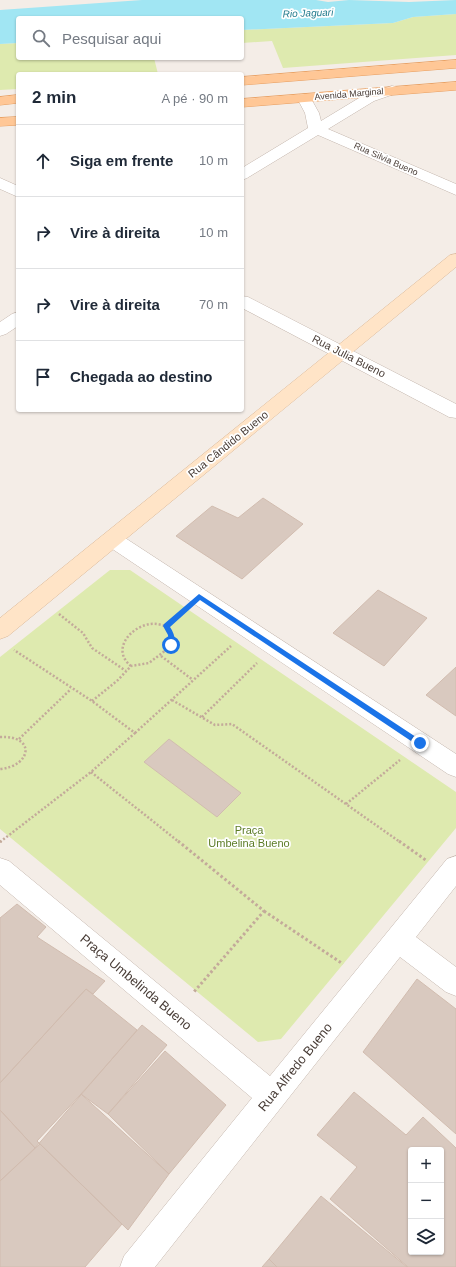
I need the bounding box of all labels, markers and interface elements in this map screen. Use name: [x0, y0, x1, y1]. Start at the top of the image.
water label: Rio Jaguari: [283, 7, 334, 19]
search box: [16, 16, 244, 60]
icon: search: [30, 27, 52, 49]
text: Pesquisar aqui: [62, 30, 161, 47]
street label: Avenida Marginal: [314, 86, 384, 102]
text: 2 min: [32, 88, 76, 107]
text: A pé · 90 m: [162, 91, 228, 106]
street label: Rua Silvia Bueno: [352, 140, 420, 178]
icon: ahead: [32, 150, 54, 172]
text: Siga em frente: [70, 152, 173, 169]
text: 10 m: [199, 153, 228, 168]
icon: right: [32, 222, 54, 244]
text: Vire à direita: [70, 224, 160, 241]
text: 10 m: [199, 225, 228, 240]
icon: right: [32, 294, 54, 316]
text: Vire à direita: [70, 296, 160, 313]
text: 70 m: [199, 297, 228, 312]
street label: Rua Julia Bueno: [310, 332, 388, 380]
icon: arrive: [32, 366, 54, 388]
text: Chegada ao destino: [70, 368, 213, 385]
street label: Rua Cândido Bueno: [186, 408, 270, 480]
route start: [162, 636, 180, 654]
route end: [411, 734, 429, 752]
park label: Praça Umbelina Bueno: [208, 824, 290, 849]
street label: Praça Umbelinda Bueno: [77, 931, 195, 1033]
street label: Rua Alfredo Bueno: [255, 1020, 335, 1114]
map controls: [408, 1147, 444, 1255]
button: +: [408, 1147, 444, 1183]
button: −: [408, 1183, 444, 1219]
button: layers: [408, 1219, 444, 1255]

